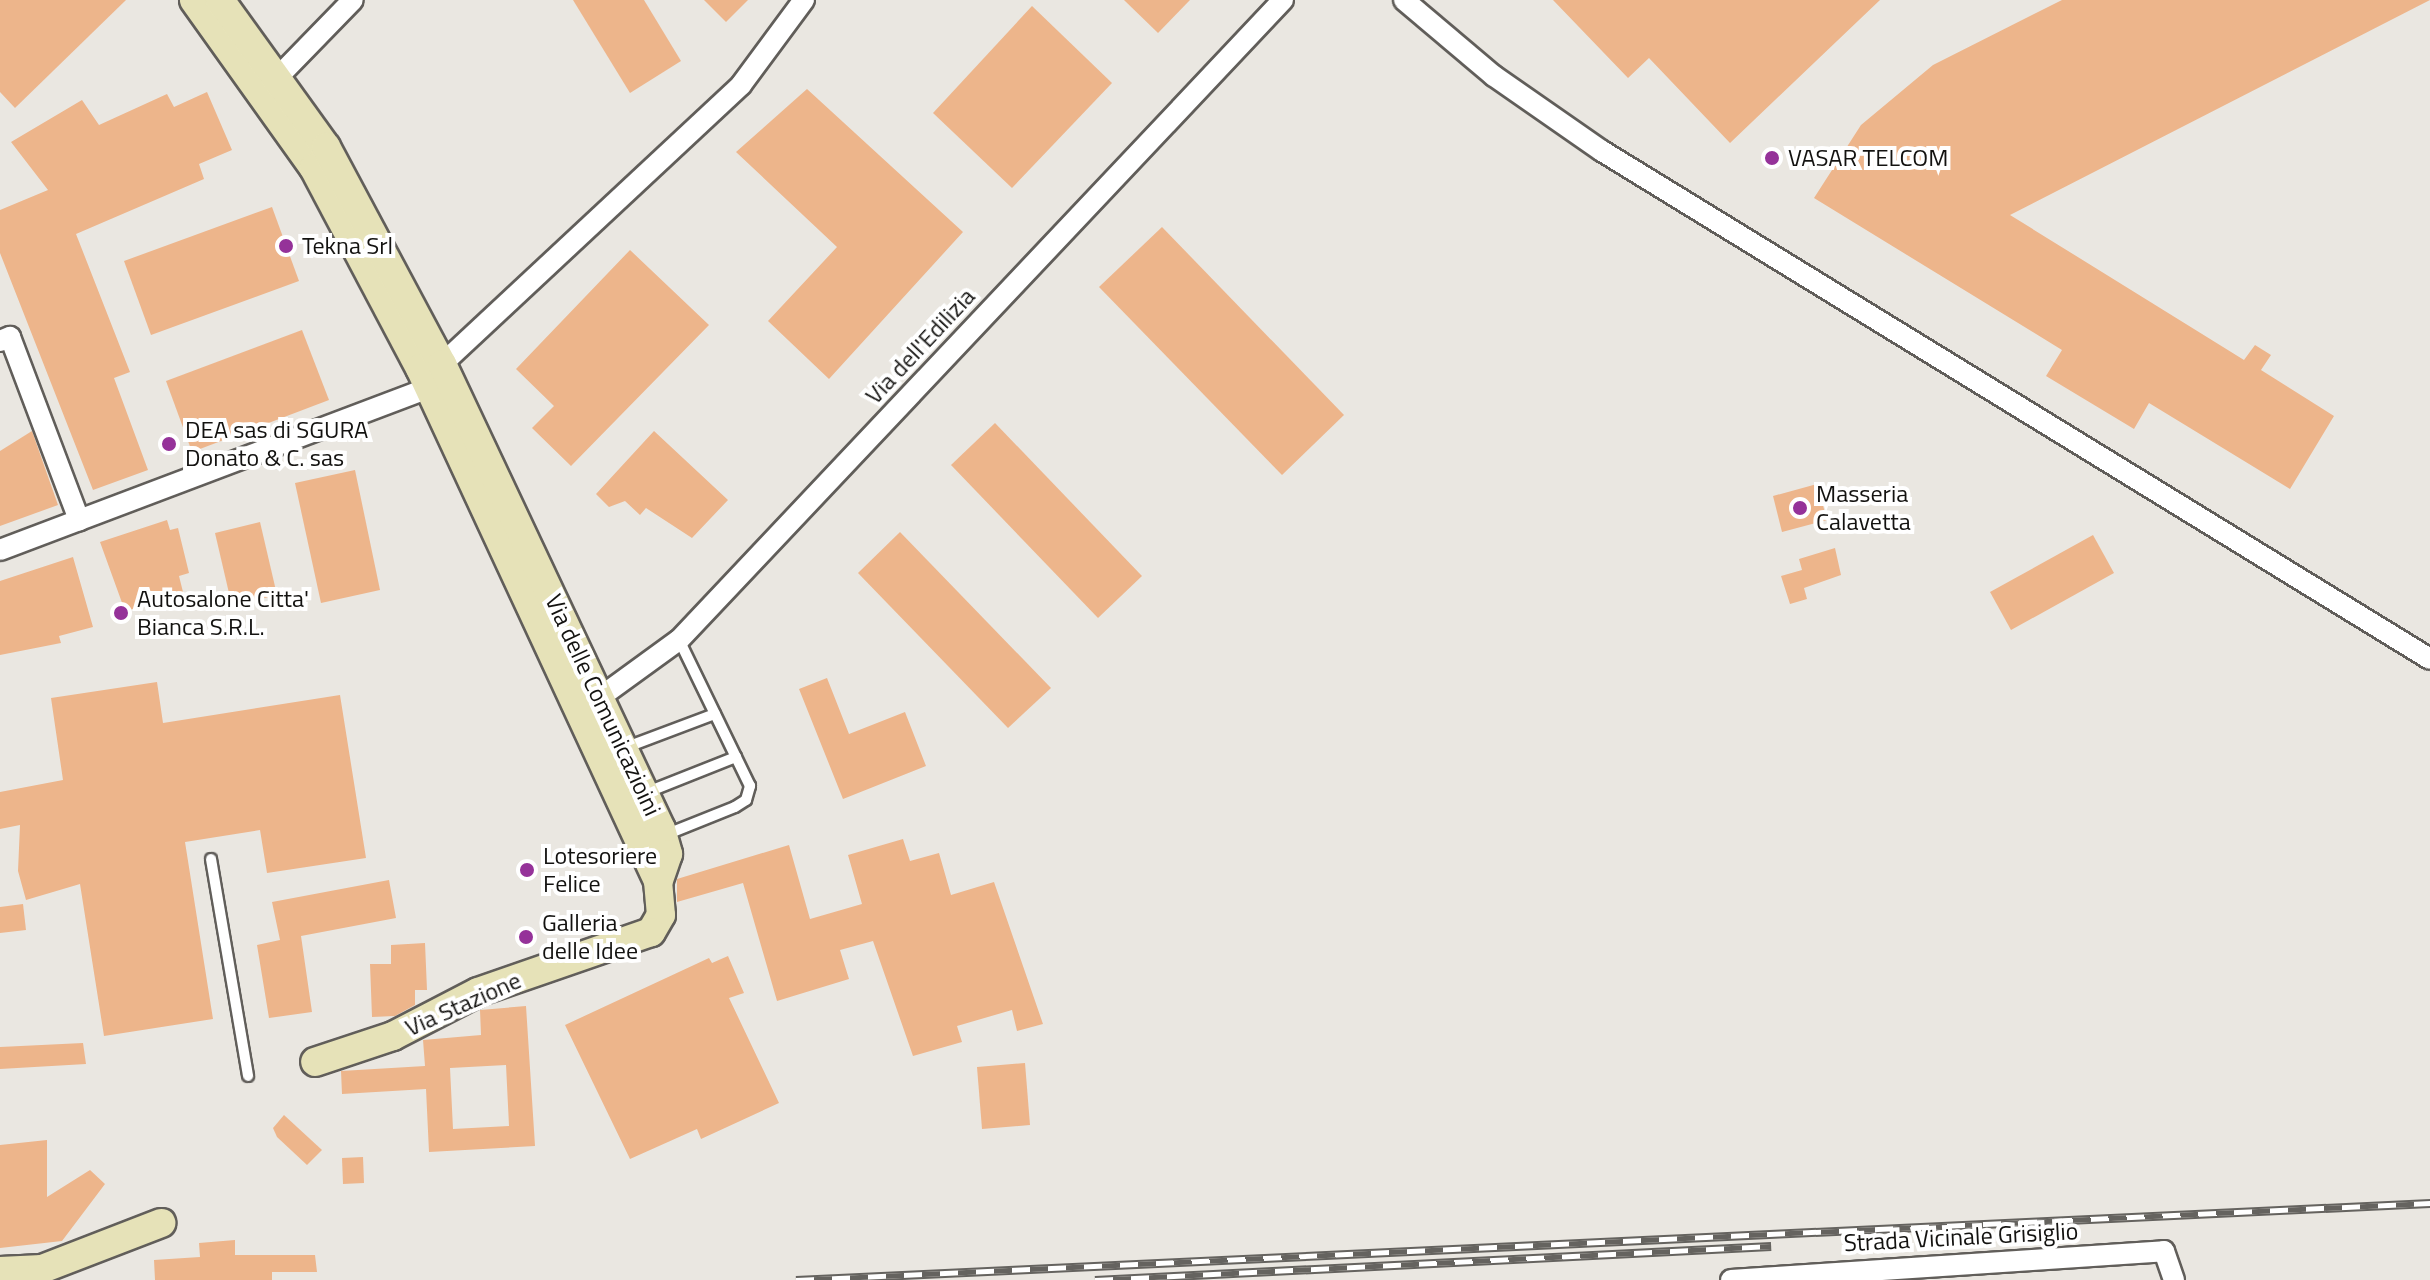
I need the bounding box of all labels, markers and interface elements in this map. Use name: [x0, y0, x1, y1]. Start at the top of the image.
place label: VASAR TELCOM: [1788, 144, 1948, 172]
marker: VASAR TELCOM: [1763, 149, 1781, 167]
place label: Tekna Srl: [302, 232, 393, 260]
marker: Tekna Srl: [277, 237, 295, 255]
street label: Via dell'Edilizia: [859, 282, 981, 410]
place label: DEA sas di SGURA Donato & C. sas: [185, 416, 368, 472]
marker: DEA sas di SGURA Donato & C. sas: [160, 435, 178, 453]
place label: Masseria Calavetta: [1816, 480, 1911, 536]
marker: Masseria Calavetta: [1791, 499, 1809, 517]
place label: Autosalone Citta' Bianca S.R.L.: [137, 585, 309, 641]
street label: Via delle Comunicazioini: [539, 590, 667, 820]
marker: Autosalone Citta' Bianca S.R.L.: [112, 604, 130, 622]
place label: Lotesoriere Felice: [543, 842, 657, 898]
marker: Lotesoriere Felice: [518, 861, 536, 879]
place label: Galleria delle Idee: [542, 909, 638, 965]
marker: Galleria delle Idee: [517, 928, 535, 946]
street label: Via Stazione: [401, 966, 525, 1042]
street label: Strada Vicinale Grisiglio: [1843, 1216, 2079, 1258]

